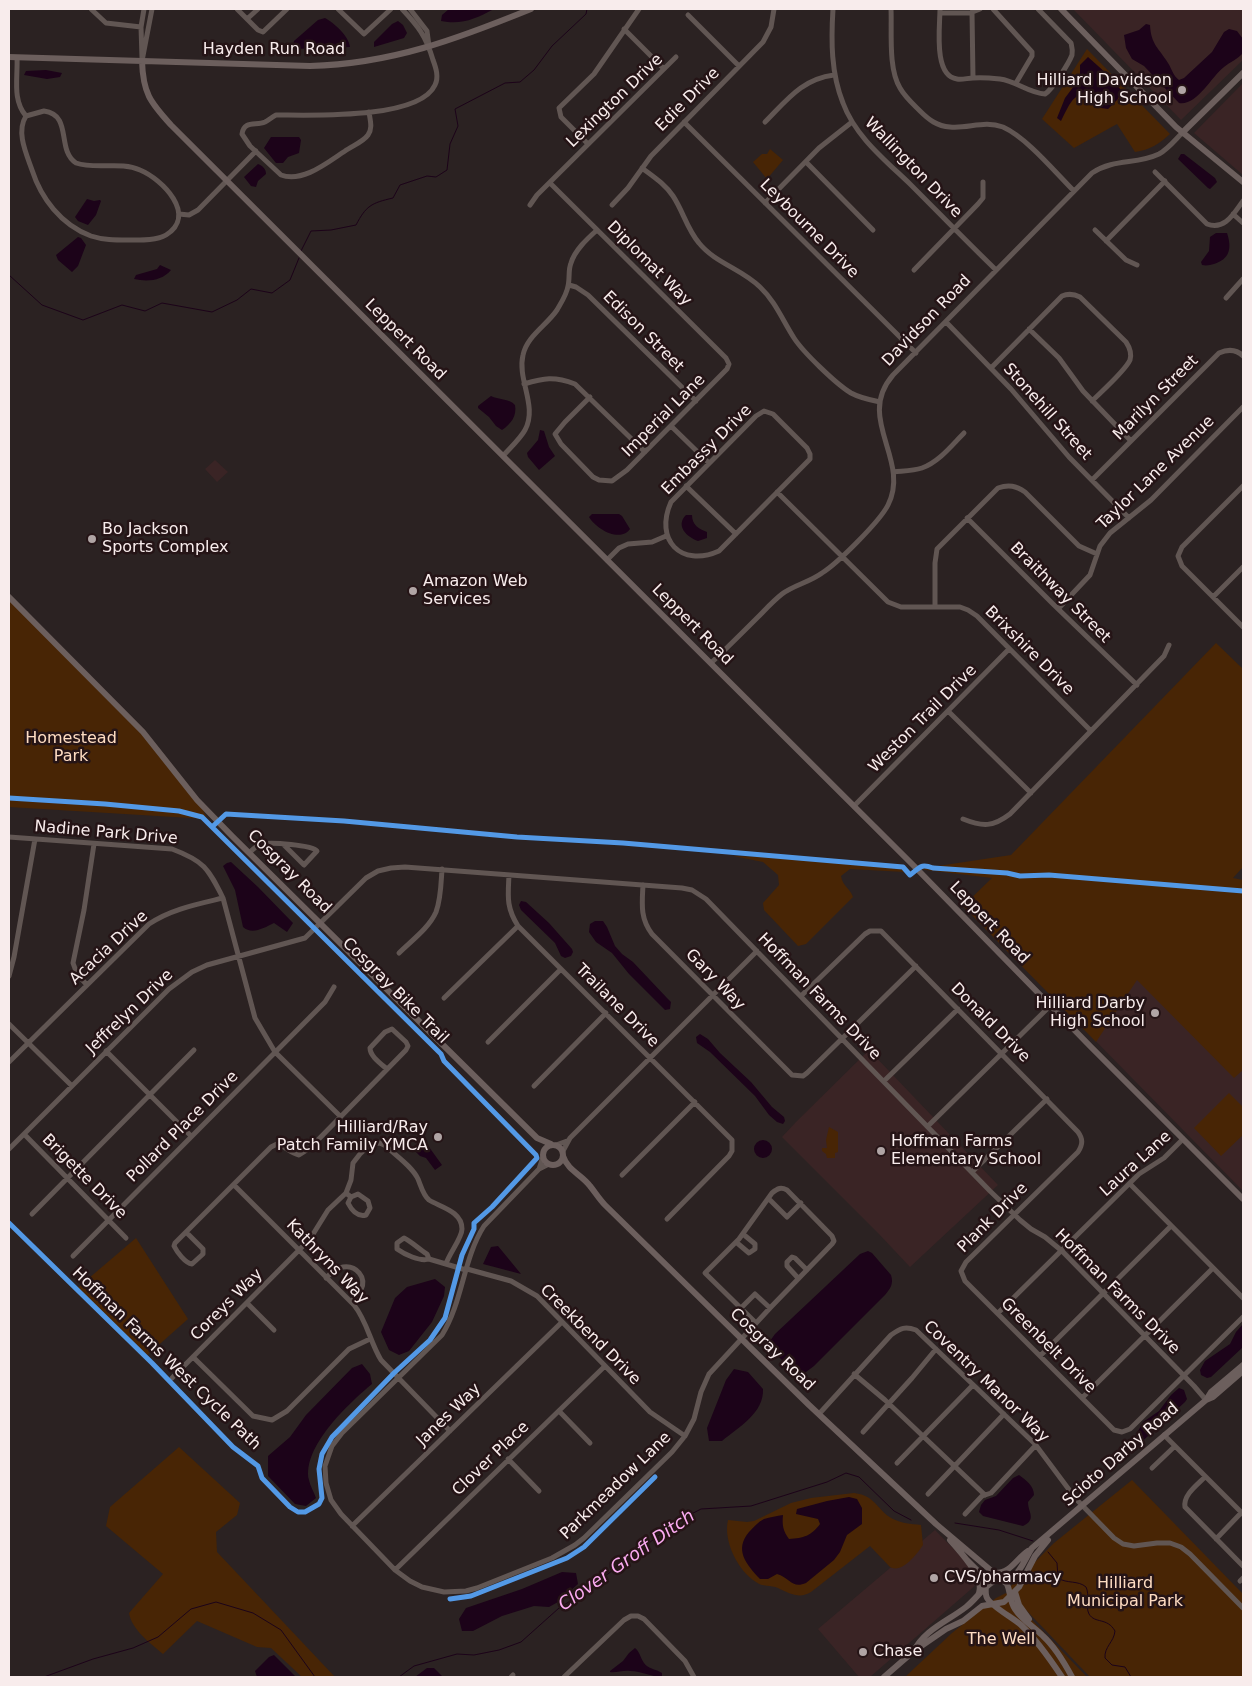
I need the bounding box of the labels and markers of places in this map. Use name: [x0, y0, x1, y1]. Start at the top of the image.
place label: Hilliard Davidson High School: [1036, 71, 1172, 109]
marker: Hilliard Davidson High School: [1176, 84, 1188, 96]
place label: Bo Jackson Sports Complex: [102, 520, 229, 558]
marker: Bo Jackson Sports Complex: [86, 533, 98, 545]
place label: Amazon Web Services: [423, 572, 528, 610]
marker: Amazon Web Services: [407, 585, 419, 597]
place label: Hilliard Darby High School: [1036, 994, 1145, 1032]
marker: Hilliard Darby High School: [1149, 1007, 1161, 1019]
place label: Hilliard/Ray Patch Family YMCA: [277, 1118, 428, 1156]
marker: Hilliard/Ray Patch Family YMCA: [432, 1131, 444, 1143]
place label: Hoffman Farms Elementary School: [891, 1132, 1041, 1170]
marker: Hoffman Farms Elementary School: [875, 1145, 887, 1157]
place label: CVS/pharmacy: [944, 1568, 1062, 1588]
marker: CVS/pharmacy: [928, 1572, 940, 1584]
place label: Chase: [873, 1642, 922, 1662]
marker: Chase: [857, 1646, 869, 1658]

